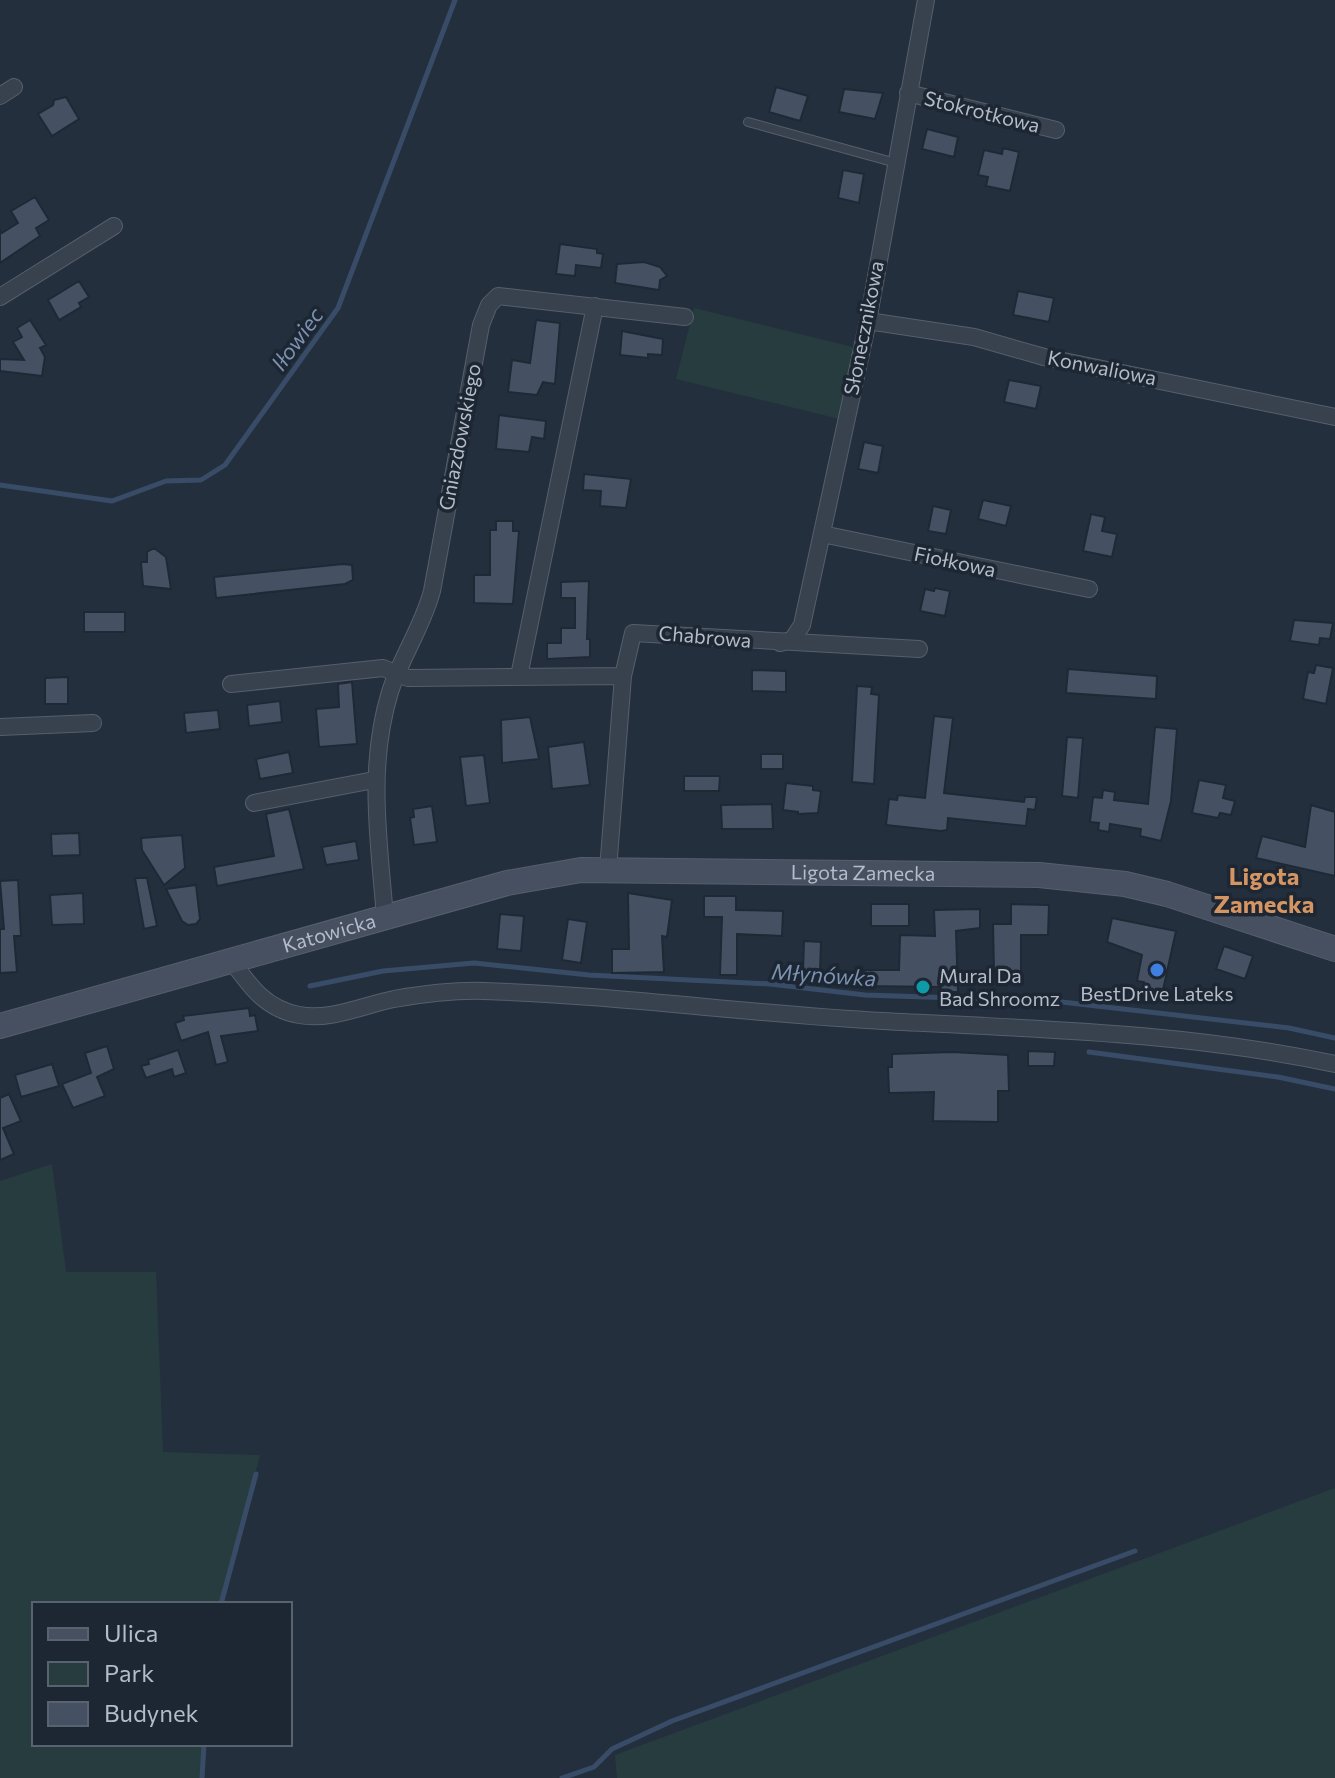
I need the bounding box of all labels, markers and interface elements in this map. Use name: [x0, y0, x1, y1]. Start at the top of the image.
street label: Stokrotkowa: [922, 85, 1043, 137]
street label: Słonecznikowa: [838, 259, 888, 397]
water label: Iłowiec: [265, 302, 328, 375]
street label: Konwaliowa: [1046, 345, 1159, 389]
street label: Gniazdowskiego: [433, 361, 485, 512]
street label: Fiołkowa: [912, 541, 998, 581]
street label: Chabrowa: [658, 620, 752, 652]
street label: Ligota Zamecka: [791, 859, 936, 885]
district label: Ligota Zamecka: [1214, 861, 1314, 918]
street label: Katowicka: [279, 908, 378, 957]
water label: Młynówka: [771, 957, 877, 992]
marker: BestDrive Lateks: [1148, 961, 1166, 979]
place label: Mural Da Bad Shroomz: [939, 963, 1060, 1010]
marker: Mural Da Bad Shroomz: [914, 978, 932, 996]
place label: BestDrive Lateks: [1080, 981, 1234, 1005]
legend: [32, 1602, 292, 1746]
text: Ulica: [104, 1618, 158, 1647]
text: Park: [104, 1658, 154, 1687]
text: Budynek: [104, 1698, 199, 1727]

